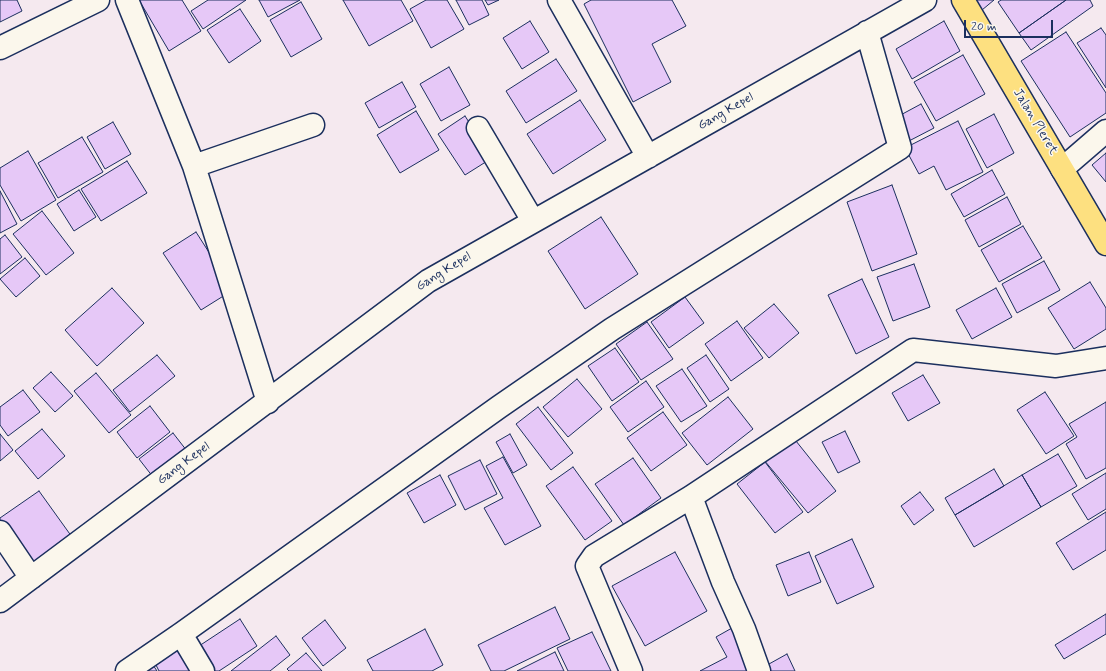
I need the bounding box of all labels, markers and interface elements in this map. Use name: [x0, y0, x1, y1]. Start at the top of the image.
scale bar: [966, 12, 1055, 38]
text: 20 m: [971, 19, 997, 35]
street label: Jalan Pleret: [1009, 86, 1061, 158]
street label: Gang Kepel: [695, 90, 757, 134]
street label: Gang Kepel: [414, 249, 474, 295]
street label: Gang Kepel: [155, 439, 213, 489]

